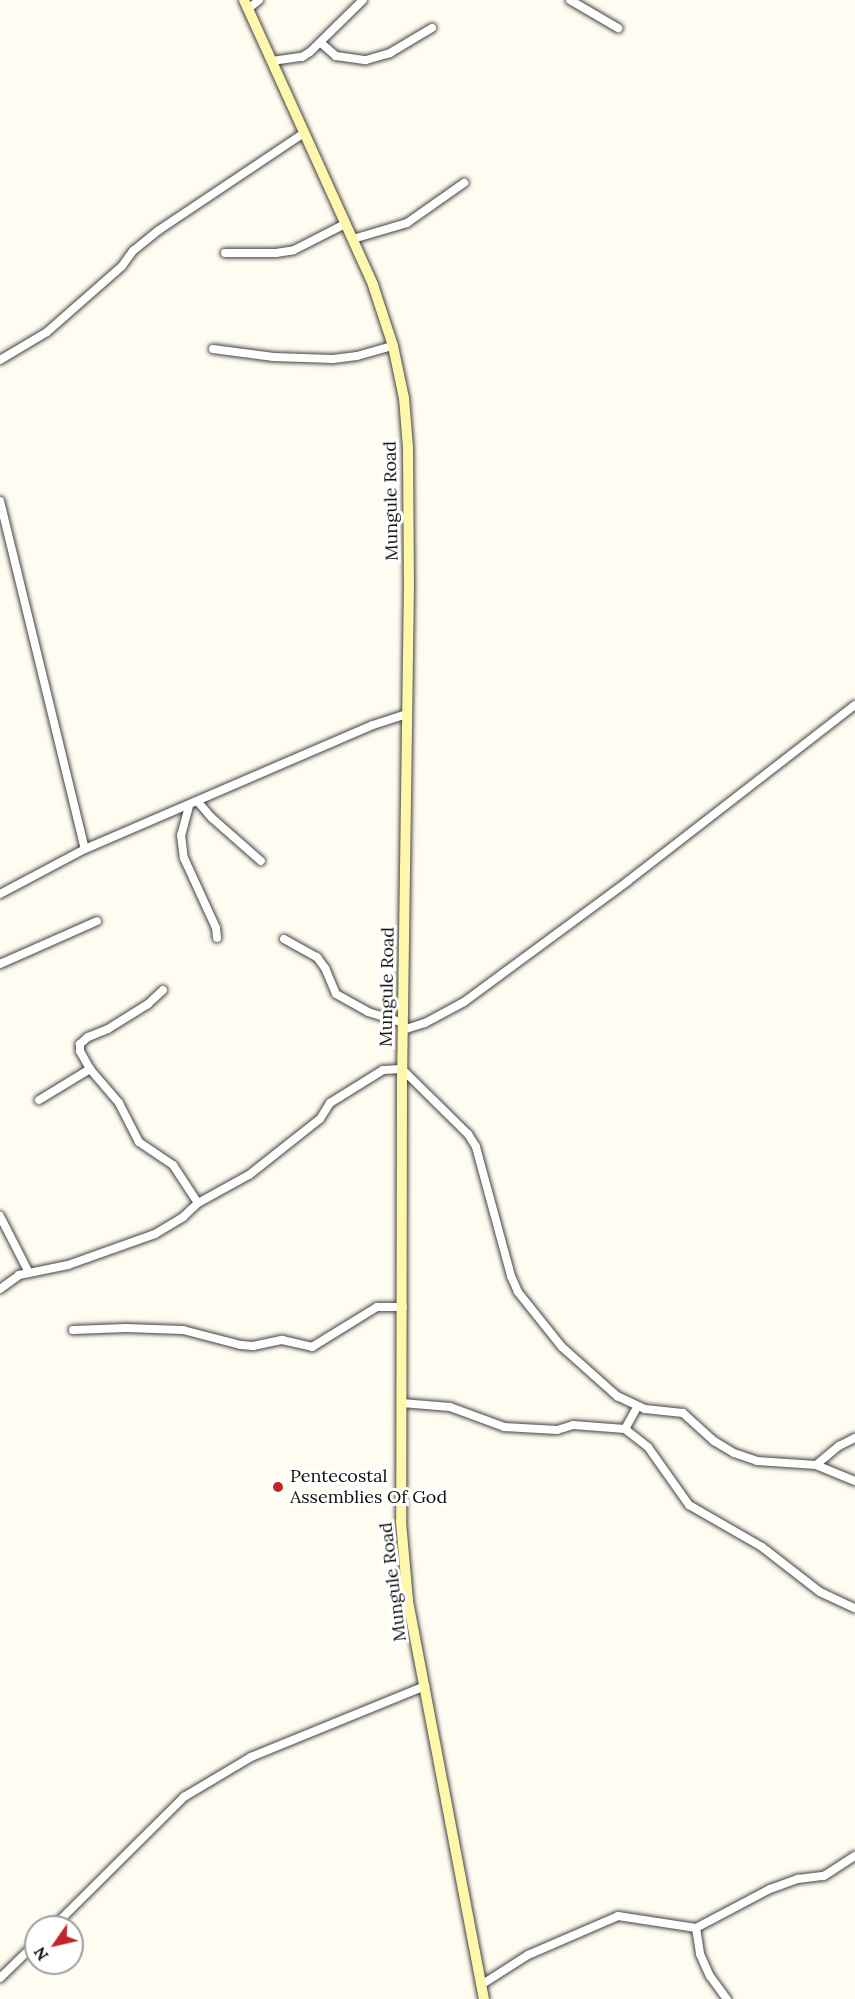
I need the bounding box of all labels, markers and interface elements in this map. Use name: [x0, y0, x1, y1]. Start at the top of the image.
street label: Mungule Road: [379, 441, 403, 561]
street label: Mungule Road: [375, 927, 399, 1047]
place label: Pentecostal Assemblies Of God: [290, 1466, 447, 1508]
marker: Pentecostal Assemblies Of God: [271, 1480, 285, 1494]
street label: Mungule Road: [375, 1521, 411, 1643]
north arrow: [24, 1915, 84, 1975]
text: N: [29, 1943, 52, 1965]

